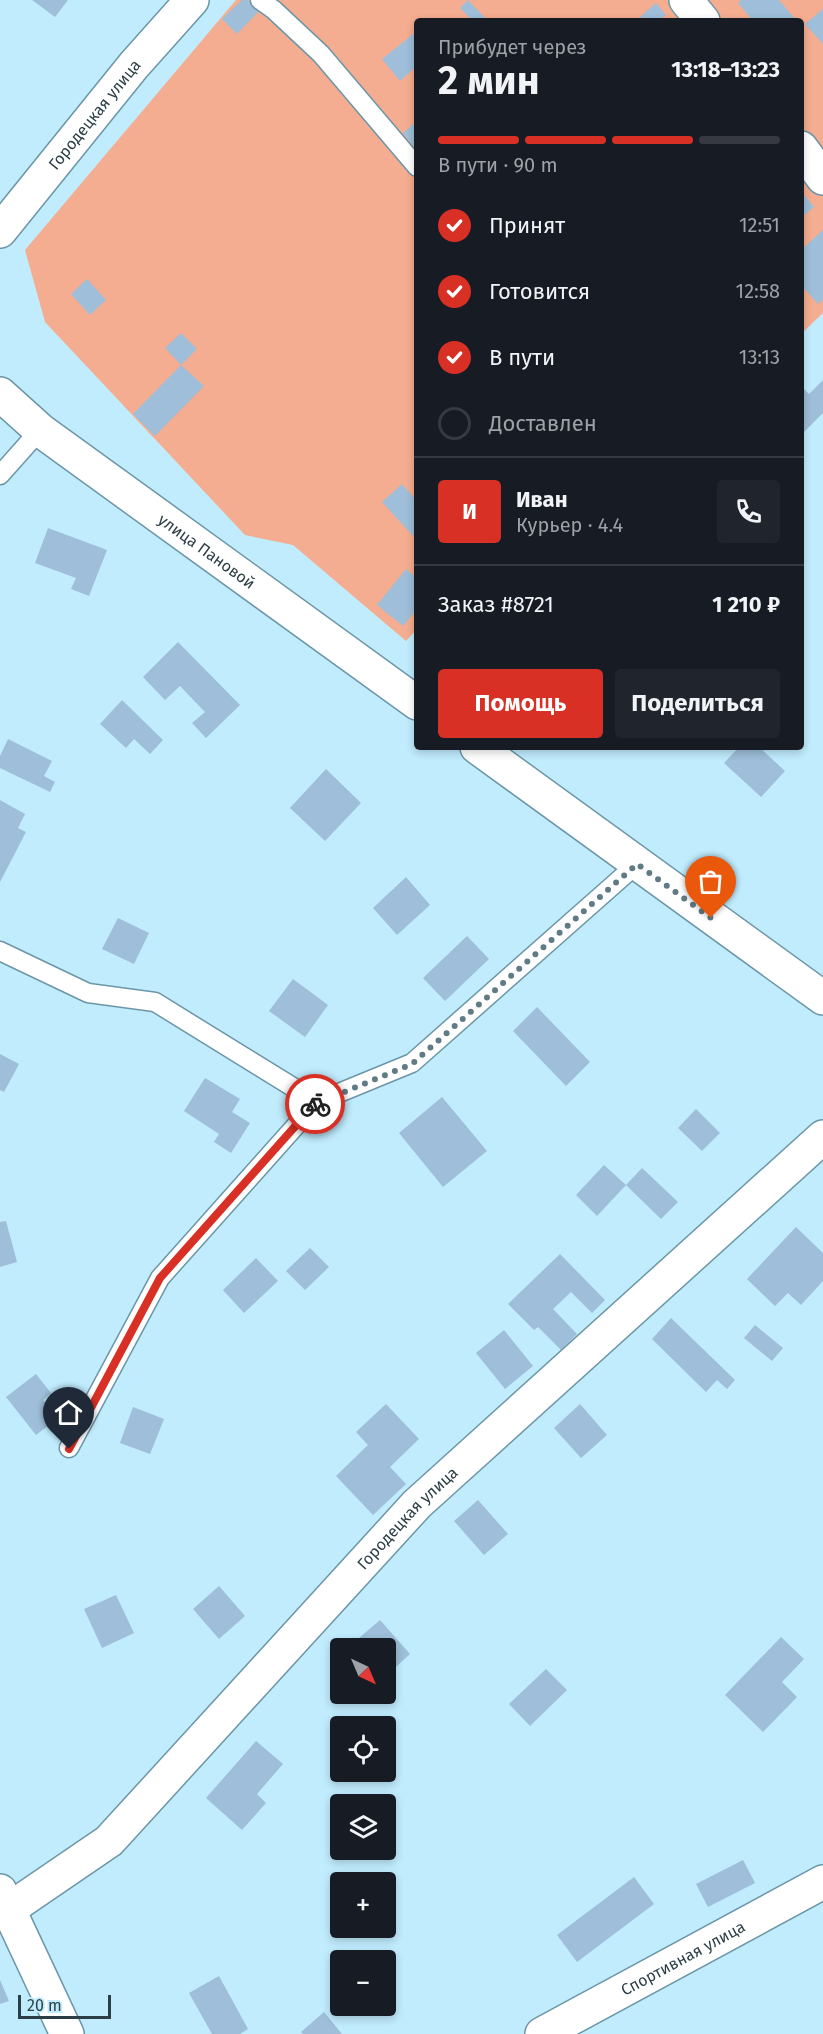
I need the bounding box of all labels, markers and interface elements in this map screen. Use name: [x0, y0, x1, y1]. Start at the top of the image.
text: Прибудет через: [438, 35, 587, 59]
street label: Городецкая улица: [44, 55, 144, 173]
text: 13:18–13:23: [671, 56, 780, 83]
text: 2 мин: [438, 58, 540, 104]
text: В пути · 90 m: [438, 153, 558, 177]
icon: check: [438, 209, 471, 242]
text: Принят: [489, 212, 565, 239]
text: 12:51: [739, 213, 780, 237]
icon: check: [438, 275, 471, 308]
text: Готовится: [489, 278, 590, 305]
text: 12:58: [736, 279, 780, 303]
icon: check: [438, 341, 471, 374]
text: В пути: [489, 344, 555, 371]
text: 13:13: [739, 345, 780, 369]
text: Доставлен: [489, 410, 597, 437]
button: phone: [717, 480, 780, 543]
text: Иван: [516, 486, 568, 513]
text: И: [462, 498, 477, 525]
street label: улица Пановой: [155, 509, 259, 592]
text: Курьер · 4.4: [516, 513, 623, 537]
text: Заказ #8721: [438, 591, 554, 618]
text: 1 210 ₽: [712, 591, 780, 618]
button: Помощь: [438, 669, 603, 738]
button: Поделиться: [615, 669, 780, 738]
pin: [685, 856, 736, 918]
icon: bag: [694, 865, 727, 898]
courier: [285, 1074, 345, 1134]
icon: bike: [299, 1088, 332, 1121]
pin: [43, 1387, 94, 1449]
icon: home: [52, 1396, 85, 1429]
street label: Городецкая улица: [353, 1463, 461, 1573]
north arrow: [330, 1638, 396, 1704]
map controls: [330, 1638, 396, 2016]
button: locate: [330, 1716, 396, 1782]
button: layers: [330, 1794, 396, 1860]
button: +: [330, 1872, 396, 1938]
street label: Спортивная улица: [617, 1917, 748, 1999]
button: −: [330, 1950, 396, 2016]
scale bar: [18, 1992, 111, 2020]
text: 20 m: [27, 1996, 62, 2015]

